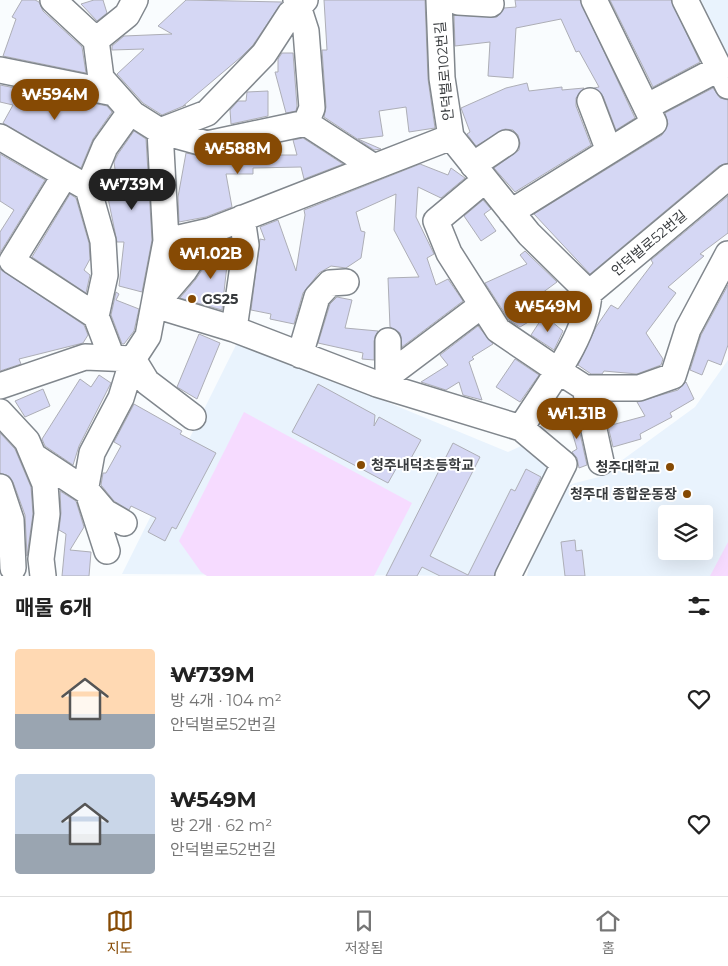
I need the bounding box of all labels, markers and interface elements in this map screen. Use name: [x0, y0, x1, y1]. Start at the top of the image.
street label: 안덕벌로102번길: [431, 21, 457, 121]
pin: ₩594M: [20, 78, 90, 121]
text: ₩594M: [22, 85, 88, 104]
pin: ₩588M: [203, 132, 273, 175]
text: ₩588M: [205, 139, 271, 158]
pin: ₩739M: [97, 168, 167, 211]
text: ₩739M: [100, 175, 164, 194]
street label: 안덕벌로52번길: [608, 206, 690, 280]
pin: ₩1.02B: [170, 238, 252, 280]
text: ₩1.02B: [180, 244, 242, 263]
place label: GS25: [202, 290, 238, 308]
pin: ₩549M: [513, 290, 583, 333]
marker: GS25: [186, 293, 198, 305]
text: ₩549M: [515, 297, 581, 316]
pin: ₩1.31B: [536, 398, 618, 440]
text: ₩1.31B: [548, 404, 606, 423]
place label: 청주내덕초등학교: [371, 456, 474, 474]
place label: 청주대학교: [596, 458, 660, 476]
marker: 청주내덕초등학교: [355, 459, 367, 471]
marker: 청주대학교: [664, 461, 676, 473]
place label: 청주대 종합운동장: [570, 485, 677, 503]
marker: 청주대 종합운동장: [681, 488, 693, 500]
map controls: [658, 505, 713, 560]
button: layers: [658, 505, 713, 560]
icon: filters: [685, 592, 713, 620]
text: 매물 6개: [15, 595, 92, 620]
text: ₩739M: [170, 662, 255, 687]
icon: home: [55, 669, 115, 729]
icon: heart: [685, 685, 713, 713]
text: 방 4개 · 104 m²: [170, 691, 282, 710]
text: 안덕벌로52번길: [170, 715, 276, 734]
text: ₩549M: [170, 787, 257, 812]
icon: home: [55, 794, 115, 854]
icon: heart: [685, 810, 713, 838]
text: 방 2개 · 62 m²: [170, 816, 272, 835]
text: 안덕벌로52번길: [170, 840, 276, 859]
tab: 지도: [106, 907, 134, 957]
tab: 저장됨: [345, 907, 383, 957]
tab: 홈: [594, 907, 622, 957]

